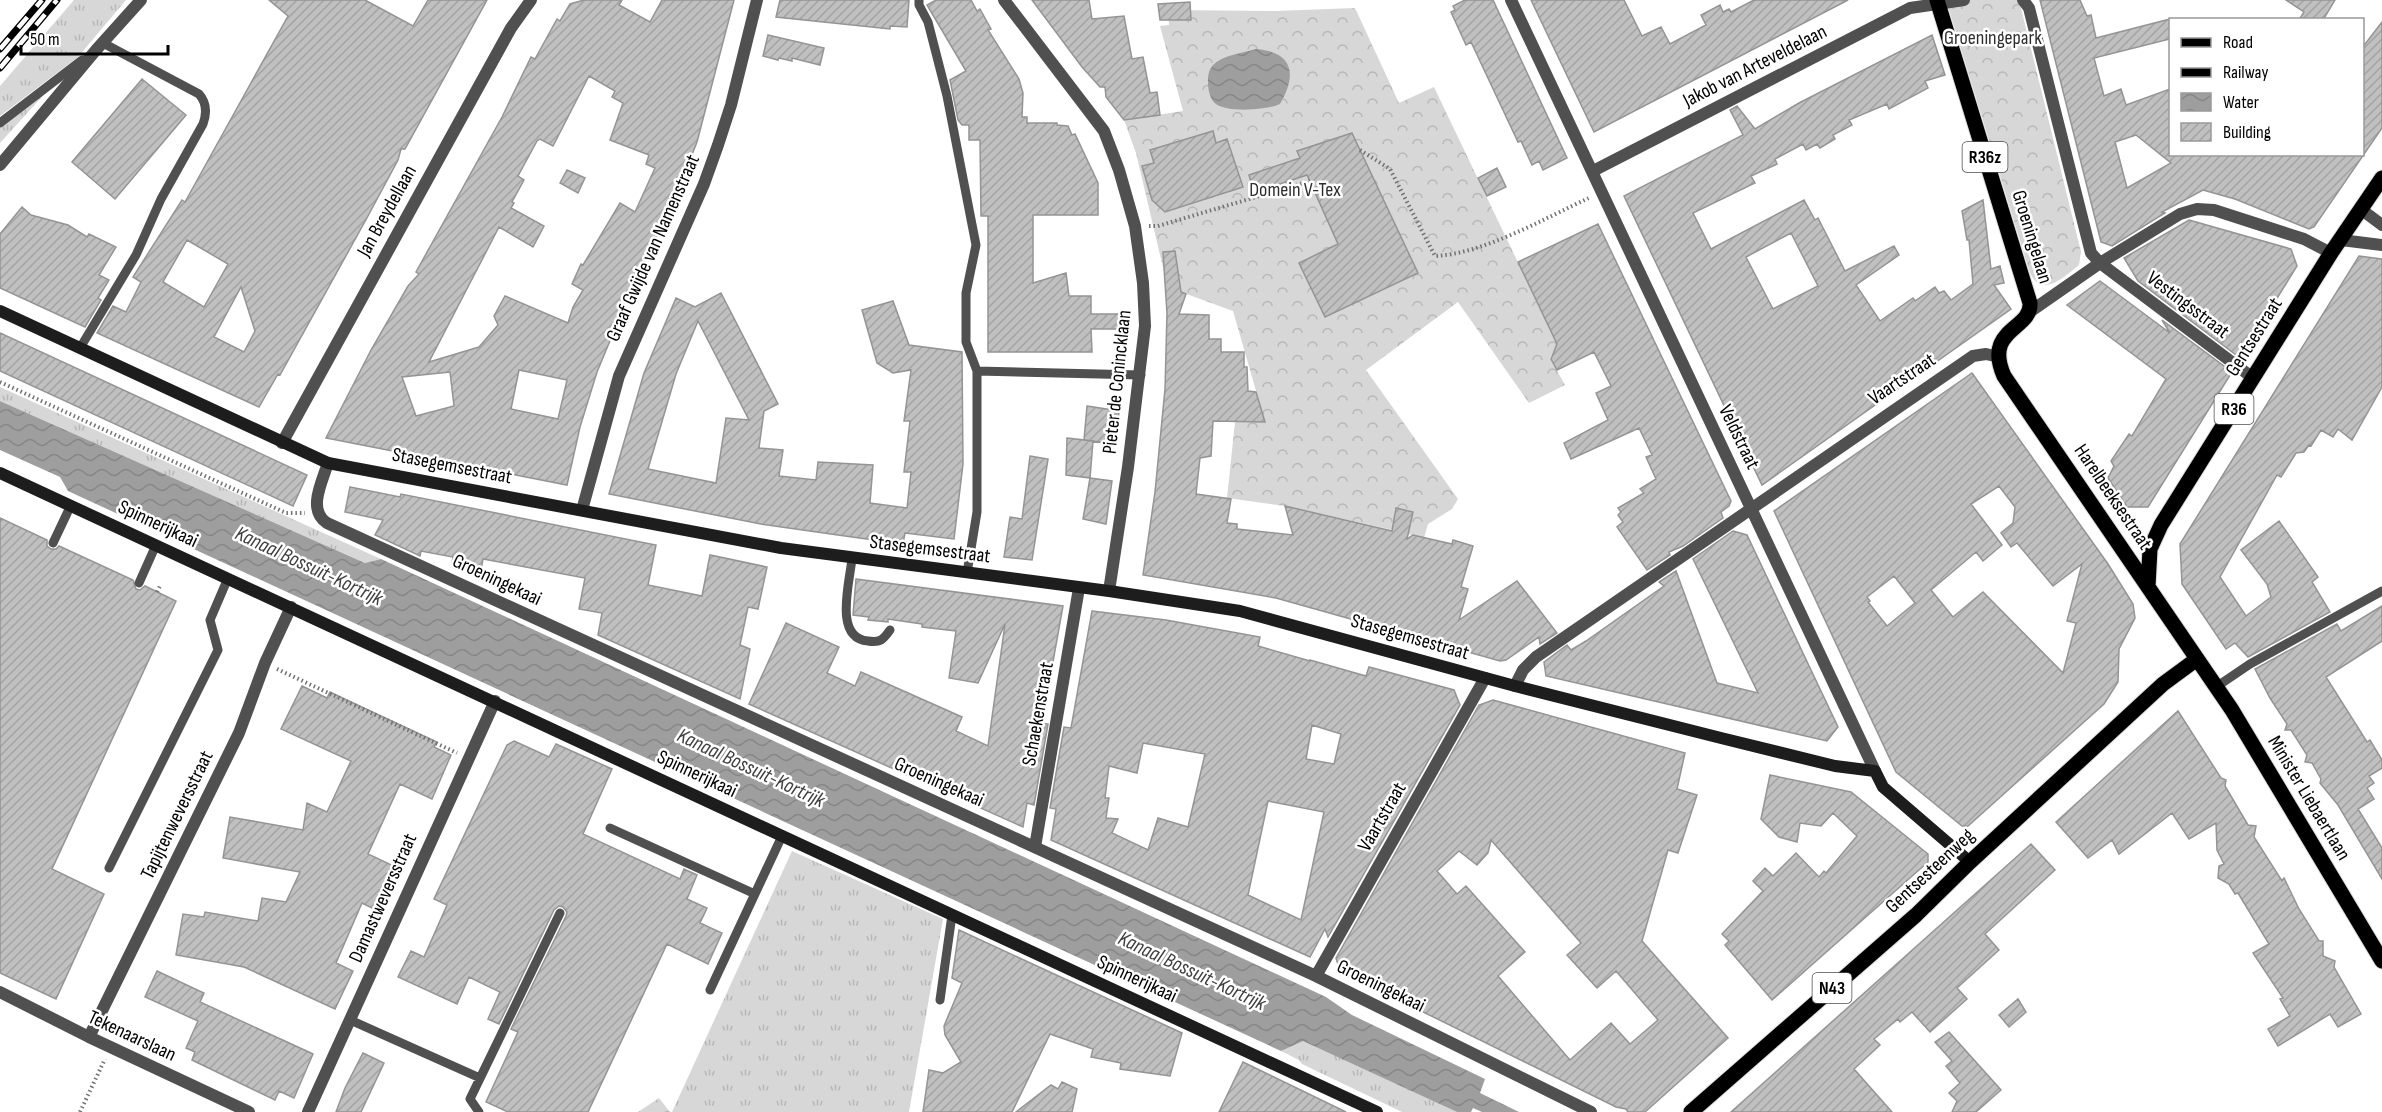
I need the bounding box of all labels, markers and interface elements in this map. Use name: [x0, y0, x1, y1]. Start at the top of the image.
scale bar: [21, 18, 168, 56]
legend: [2169, 18, 2364, 156]
street label: Jakob van Arteveldelaan: [1678, 19, 1831, 113]
park label: Groeningepark: [1944, 26, 2042, 50]
text: 50 m: [30, 29, 60, 50]
text: Road: [2223, 32, 2253, 53]
text: Railway: [2223, 62, 2268, 83]
text: Water: [2223, 92, 2259, 113]
text: Building: [2223, 122, 2271, 143]
road number: R36z: [1962, 142, 2008, 172]
street label: Graaf Gwijde van Namenstraat: [601, 151, 705, 345]
street label: Jan Breydellaan: [352, 161, 422, 262]
park label: Domein V-Tex: [1249, 178, 1341, 202]
street label: Groeningelaan: [2006, 187, 2058, 287]
street label: Vestingsstraat: [2142, 266, 2234, 344]
street label: Gentsestraat: [2220, 293, 2288, 381]
street label: Pieter de Conincklaan: [1098, 309, 1136, 455]
street label: Vaartstraat: [1864, 348, 1940, 410]
road number: R36: [2214, 394, 2254, 424]
street label: Veldstraat: [1713, 401, 1765, 473]
street label: Harelbeeksestraat: [2069, 440, 2157, 554]
street label: Stasegemsestraat: [390, 443, 514, 489]
street label: Spinnerijkaai: [114, 495, 202, 553]
water label: Kanaal Bossuit-Kortrijk: [231, 521, 388, 612]
street label: Stasegemsestraat: [868, 530, 992, 568]
street label: Groeningekaai: [449, 549, 545, 611]
street label: Stasegemsestraat: [1348, 609, 1472, 665]
street label: Schaekenstraat: [1017, 660, 1059, 768]
water label: Kanaal Bossuit-Kortrijk: [673, 723, 830, 814]
street label: Minister Liebaertlaan: [2262, 731, 2356, 865]
street label: Spinnerijkaai: [653, 745, 741, 803]
street label: Tapijtenweversstraat: [136, 747, 218, 883]
street label: Groeningekaai: [891, 752, 987, 812]
street label: Vaartstraat: [1353, 778, 1411, 856]
street label: Gentsesteenweg: [1881, 824, 1979, 918]
street label: Damastweversstraat: [344, 830, 422, 966]
water label: Kanaal Bossuit-Kortrijk: [1114, 926, 1271, 1017]
street label: Spinnerijkaai: [1093, 950, 1181, 1008]
street label: Groeningekaai: [1333, 954, 1429, 1018]
road number: N43: [1812, 973, 1852, 1003]
street label: Tekenaarslaan: [84, 1005, 180, 1067]

